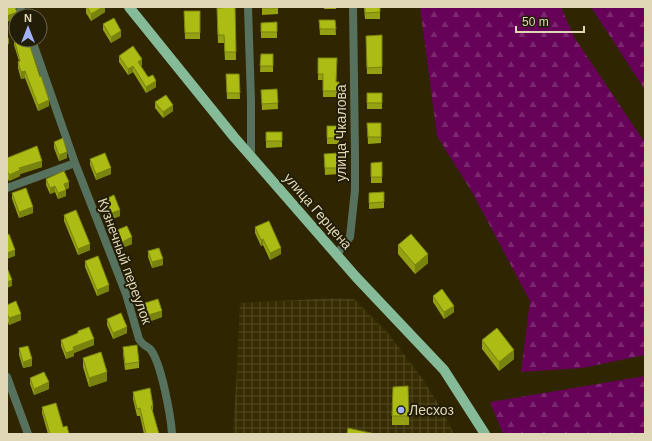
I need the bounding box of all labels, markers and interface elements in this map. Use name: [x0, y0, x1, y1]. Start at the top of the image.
north arrow: [8, 8, 48, 48]
scale bar: [516, 8, 584, 34]
text: N: [24, 12, 32, 24]
text: 50 m: [522, 15, 549, 29]
street label: улица Чкалова: [333, 84, 349, 182]
street label: улица Герцена: [281, 170, 356, 253]
street label: Кузнечный переулок: [95, 196, 156, 327]
place label: Лесхоз: [409, 402, 454, 418]
marker: Лесхоз: [396, 405, 406, 415]

